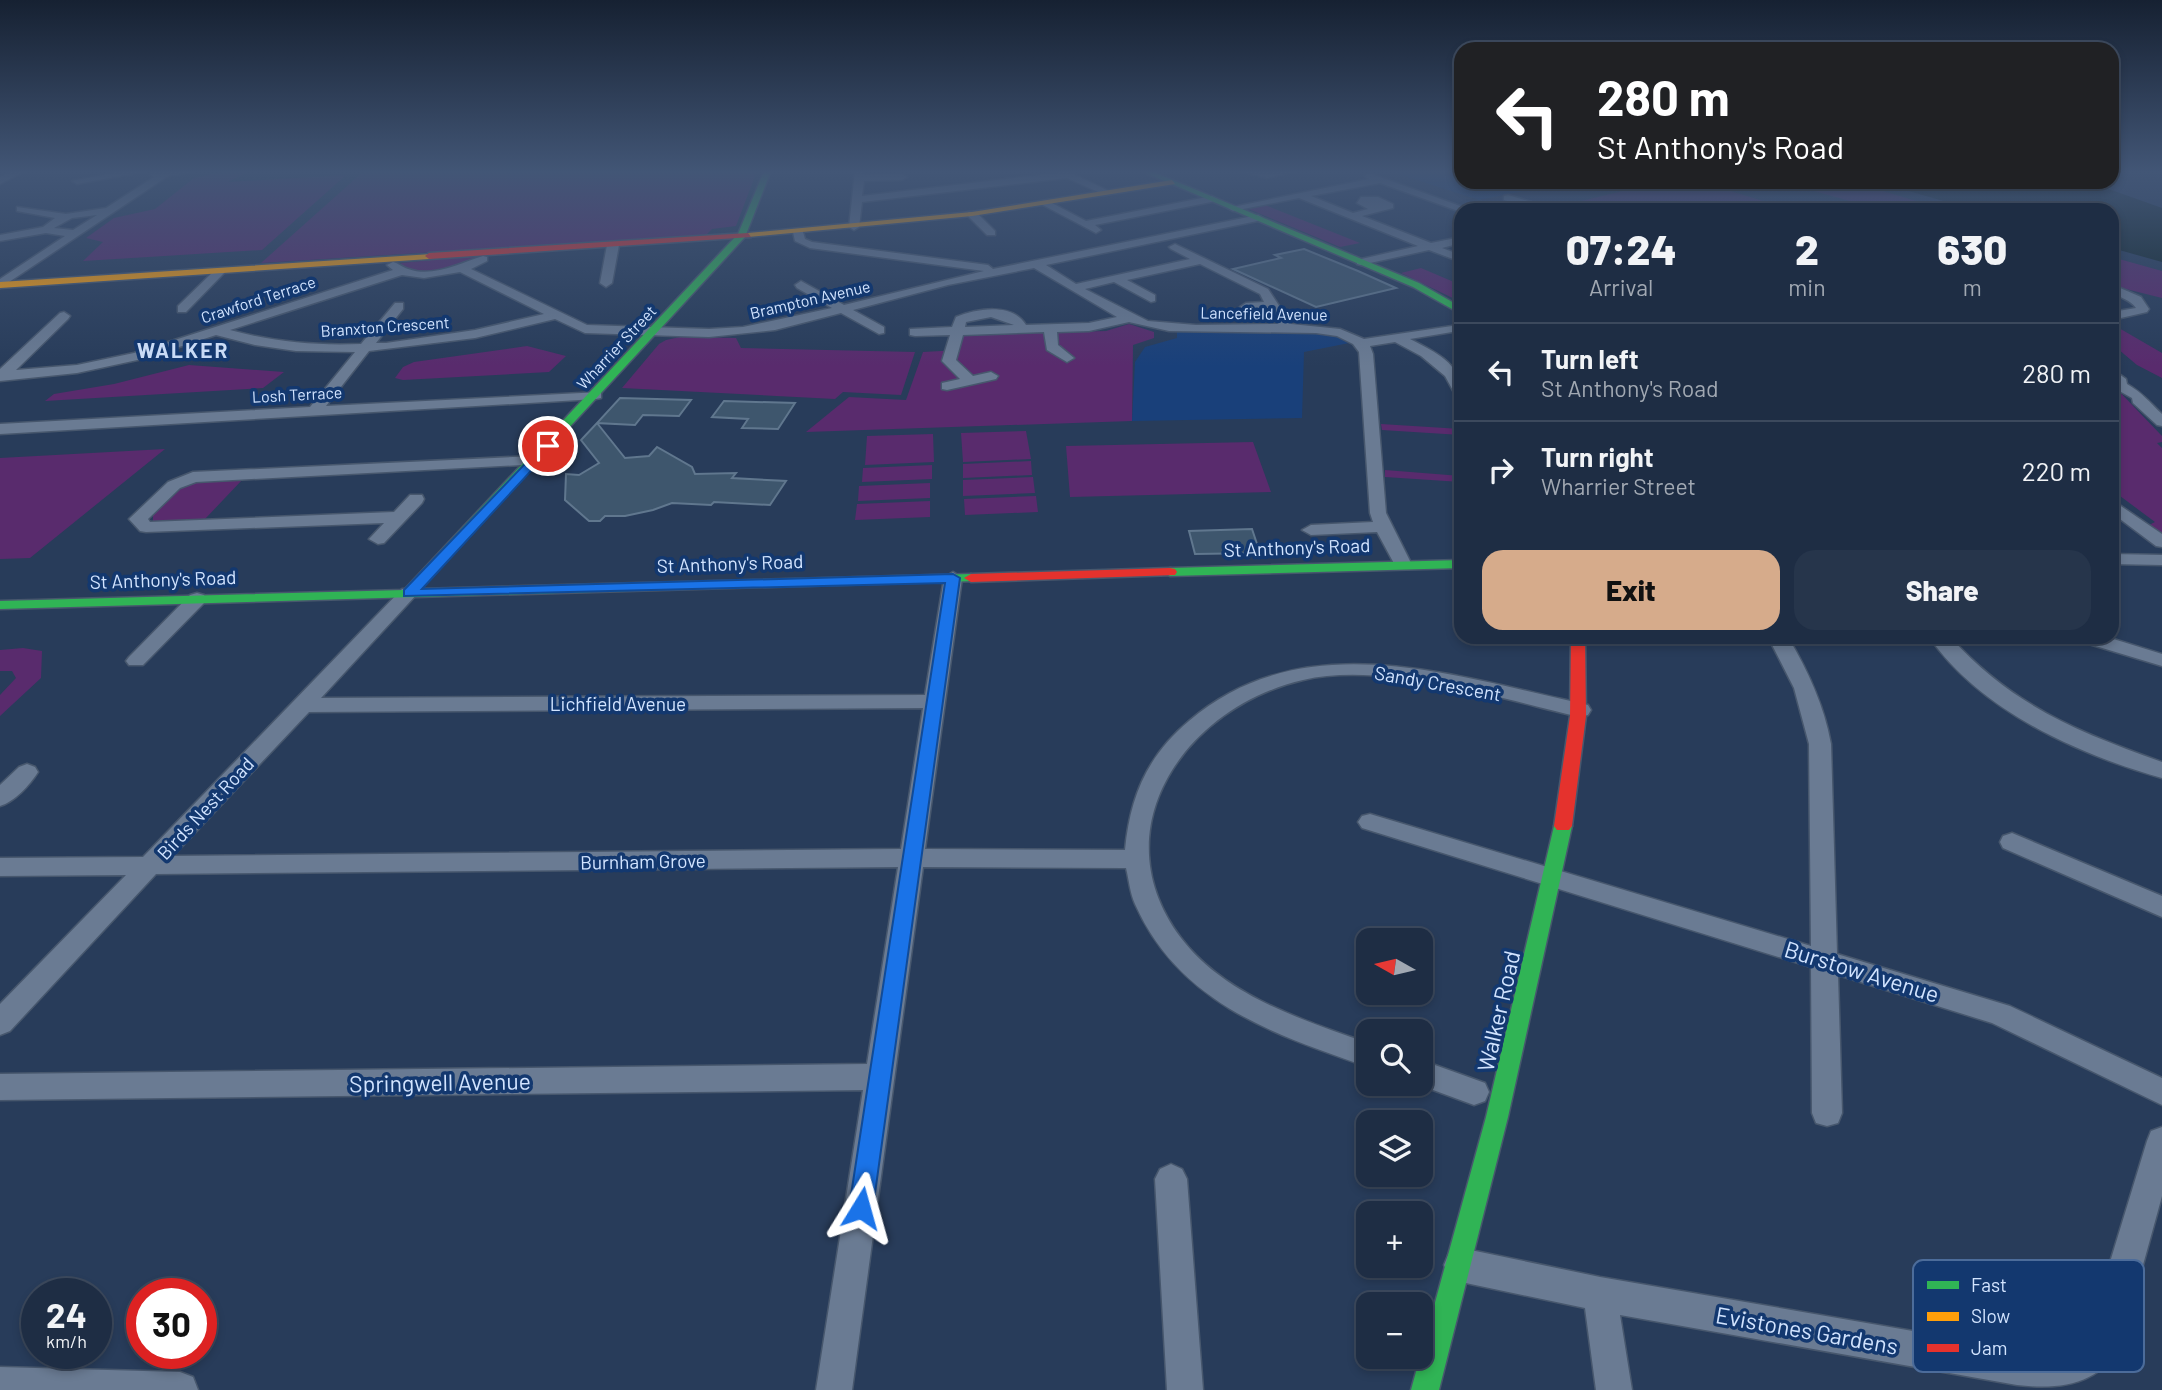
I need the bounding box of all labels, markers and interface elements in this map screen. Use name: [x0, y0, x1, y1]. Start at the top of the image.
text: 280 m: [1597, 67, 1730, 126]
icon: left: [1482, 70, 1573, 161]
text: St Anthony's Road: [1597, 127, 1844, 165]
text: 07:24: [1566, 223, 1677, 273]
text: 2: [1795, 223, 1819, 273]
text: 630: [1937, 223, 2007, 273]
street label: Crawford Terrace: [198, 271, 318, 327]
text: Arrival: [1589, 273, 1653, 301]
text: min: [1788, 273, 1826, 301]
text: m: [1963, 273, 1982, 301]
street label: Brampton Avenue: [748, 276, 872, 322]
street label: Wharrier Street: [572, 301, 660, 393]
street label: Lancefield Avenue: [1200, 302, 1328, 324]
street label: Branxton Crescent: [320, 312, 450, 340]
district label: WALKER: [137, 337, 229, 362]
text: Turn left: [1541, 343, 1639, 374]
icon: left: [1482, 353, 1520, 391]
text: 280 m: [2022, 357, 2091, 388]
text: St Anthony's Road: [1541, 374, 1719, 402]
street label: Losh Terrace: [251, 382, 343, 406]
pin: [518, 416, 578, 476]
icon: arrive: [529, 427, 567, 465]
text: Turn right: [1541, 441, 1654, 472]
icon: right: [1482, 451, 1520, 489]
text: 220 m: [2022, 455, 2091, 486]
text: Wharrier Street: [1541, 472, 1696, 500]
street label: St Anthony's Road: [1223, 533, 1371, 561]
street label: St Anthony's Road: [656, 549, 804, 577]
button: Exit: [1482, 550, 1780, 630]
button: Share: [1794, 550, 2091, 630]
street label: St Anthony's Road: [89, 565, 237, 593]
street label: Sandy Crescent: [1373, 661, 1503, 705]
street label: Lichfield Avenue: [550, 692, 686, 715]
street label: Birds Nest Road: [152, 752, 258, 864]
street label: Burnham Grove: [580, 848, 706, 874]
north arrow: [1356, 928, 1433, 1004]
map controls: [1356, 928, 1433, 1369]
street label: Burstow Avenue: [1781, 934, 1943, 1008]
street label: Walker Road: [1470, 948, 1526, 1074]
button: search: [1356, 1019, 1433, 1096]
street label: Springwell Avenue: [349, 1066, 531, 1098]
button: layers: [1356, 1110, 1433, 1187]
position arrow: [824, 1171, 898, 1245]
button: +: [1356, 1201, 1433, 1278]
legend: [1913, 1260, 2144, 1372]
text: Fast: [1971, 1273, 2007, 1296]
speed limit sign: 30: [126, 1278, 217, 1369]
button: −: [1356, 1292, 1433, 1369]
text: 24: [46, 1293, 87, 1335]
street label: Evistones Gardens: [1714, 1300, 1900, 1360]
text: Slow: [1971, 1304, 2010, 1327]
text: km/h: [46, 1330, 87, 1352]
text: Jam: [1971, 1336, 2007, 1359]

